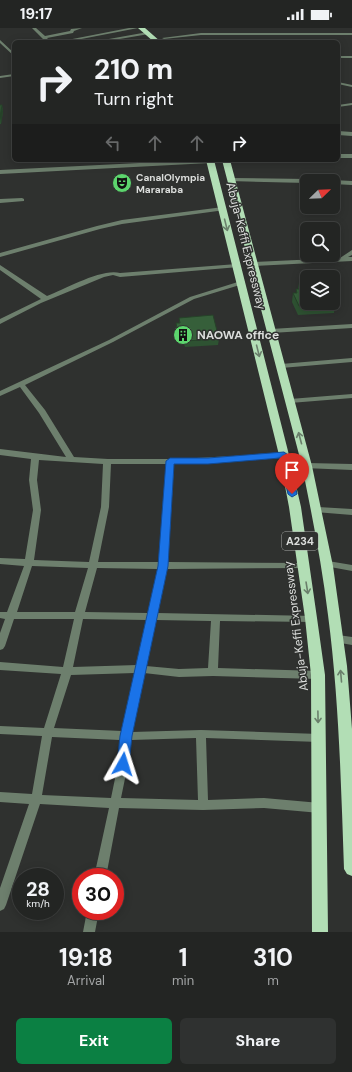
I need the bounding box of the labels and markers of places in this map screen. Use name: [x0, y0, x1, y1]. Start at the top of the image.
place label: CanalOlympia Mararaba: [136, 171, 205, 196]
theatre icon: CanalOlympia Mararaba: [111, 172, 133, 194]
building icon: NAOWA office: [172, 324, 194, 346]
place label: NAOWA office: [197, 327, 279, 343]
pin: [275, 453, 309, 494]

